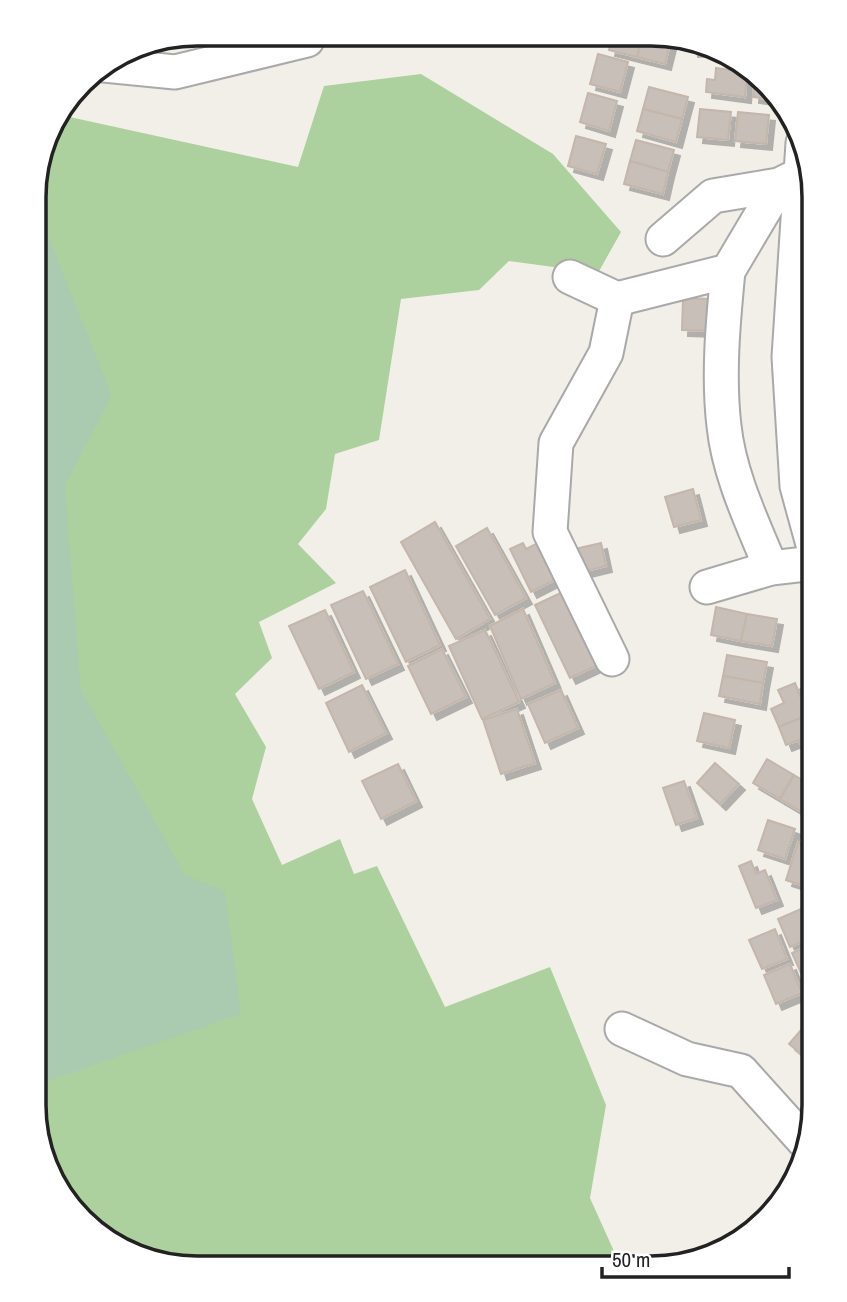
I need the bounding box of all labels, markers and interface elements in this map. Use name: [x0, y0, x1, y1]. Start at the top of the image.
scale bar: [602, 1236, 789, 1280]
text: 50 m: [612, 1245, 650, 1274]

